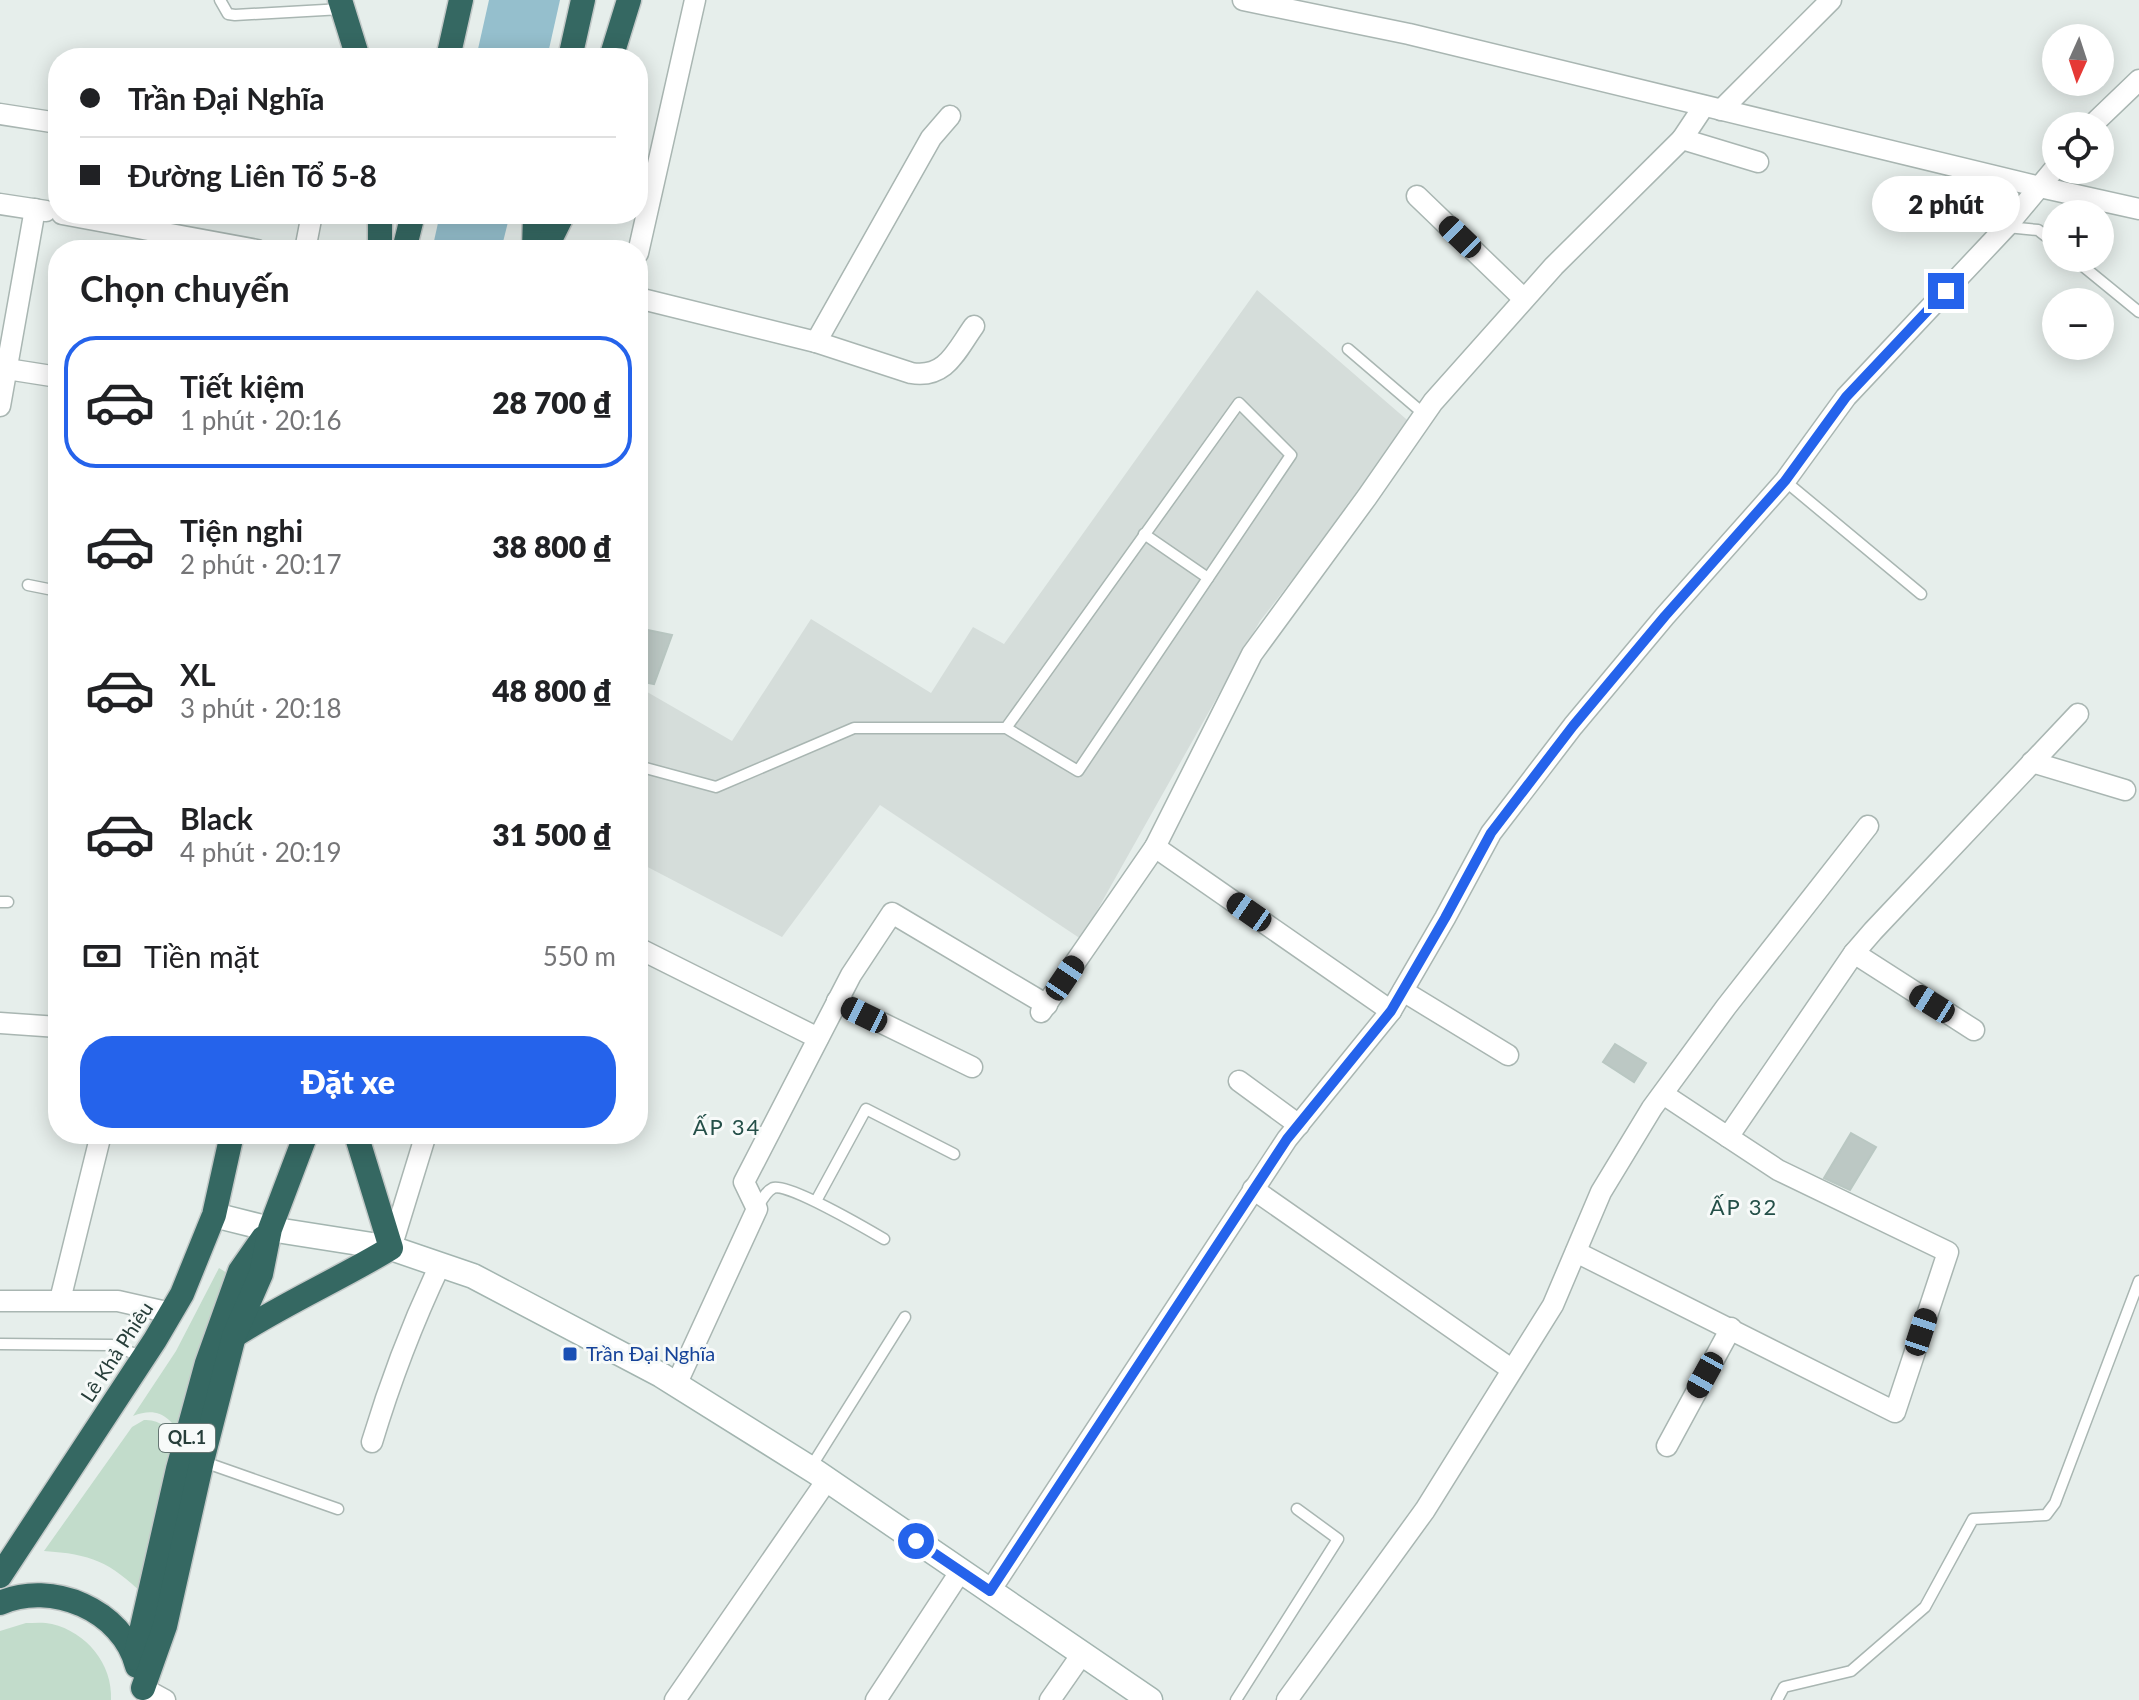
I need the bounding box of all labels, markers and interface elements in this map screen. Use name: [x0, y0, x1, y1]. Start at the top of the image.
north arrow: [2042, 24, 2114, 96]
map controls: [2042, 24, 2114, 360]
text: Trần Đại Nghĩa: [128, 80, 325, 116]
button: locate: [2042, 112, 2114, 184]
text: Đường Liên Tổ 5-8: [128, 157, 377, 193]
callout: 2 phút: [1872, 175, 2020, 231]
text: 2 phút: [1908, 188, 1984, 220]
button: +: [2042, 200, 2114, 272]
car: [1434, 212, 1486, 262]
text: Chọn chuyến: [80, 266, 290, 310]
route end: [1928, 273, 1964, 309]
button: −: [2042, 288, 2114, 360]
icon: car: [84, 366, 156, 438]
text: Tiết kiệm: [180, 368, 305, 404]
text: 28 700 ₫: [492, 384, 612, 420]
text: 1 phút · 20:16: [180, 404, 342, 436]
icon: car: [84, 510, 156, 582]
text: Tiện nghi: [180, 512, 303, 548]
text: 38 800 ₫: [492, 528, 612, 564]
text: 2 phút · 20:17: [180, 548, 342, 580]
icon: car: [84, 654, 156, 726]
text: XL: [180, 656, 216, 692]
text: 48 800 ₫: [492, 672, 612, 708]
text: 3 phút · 20:18: [180, 692, 342, 724]
icon: car: [84, 798, 156, 870]
text: Black: [180, 800, 253, 836]
text: 31 500 ₫: [492, 816, 612, 852]
text: 4 phút · 20:19: [180, 836, 342, 868]
car: [1222, 888, 1276, 936]
icon: cash: [80, 934, 124, 978]
text: Tiền mặt: [144, 938, 259, 974]
text: 550 m: [543, 940, 616, 972]
car: [1042, 951, 1088, 1005]
car: [1905, 981, 1959, 1027]
car: [837, 994, 891, 1036]
button: Đặt xe: [80, 1036, 616, 1128]
district label: ẤP 34: [693, 1113, 761, 1140]
district label: ẤP 32: [1710, 1193, 1778, 1220]
street label: Lê Khả Phiêu: [75, 1297, 157, 1406]
car: [1902, 1305, 1940, 1359]
place label: Trần Đại Nghĩa: [586, 1341, 715, 1365]
marker: Trần Đại Nghĩa: [561, 1345, 579, 1363]
car: [1683, 1348, 1727, 1402]
road number: QL.1: [159, 1424, 215, 1452]
route start: [898, 1523, 934, 1559]

